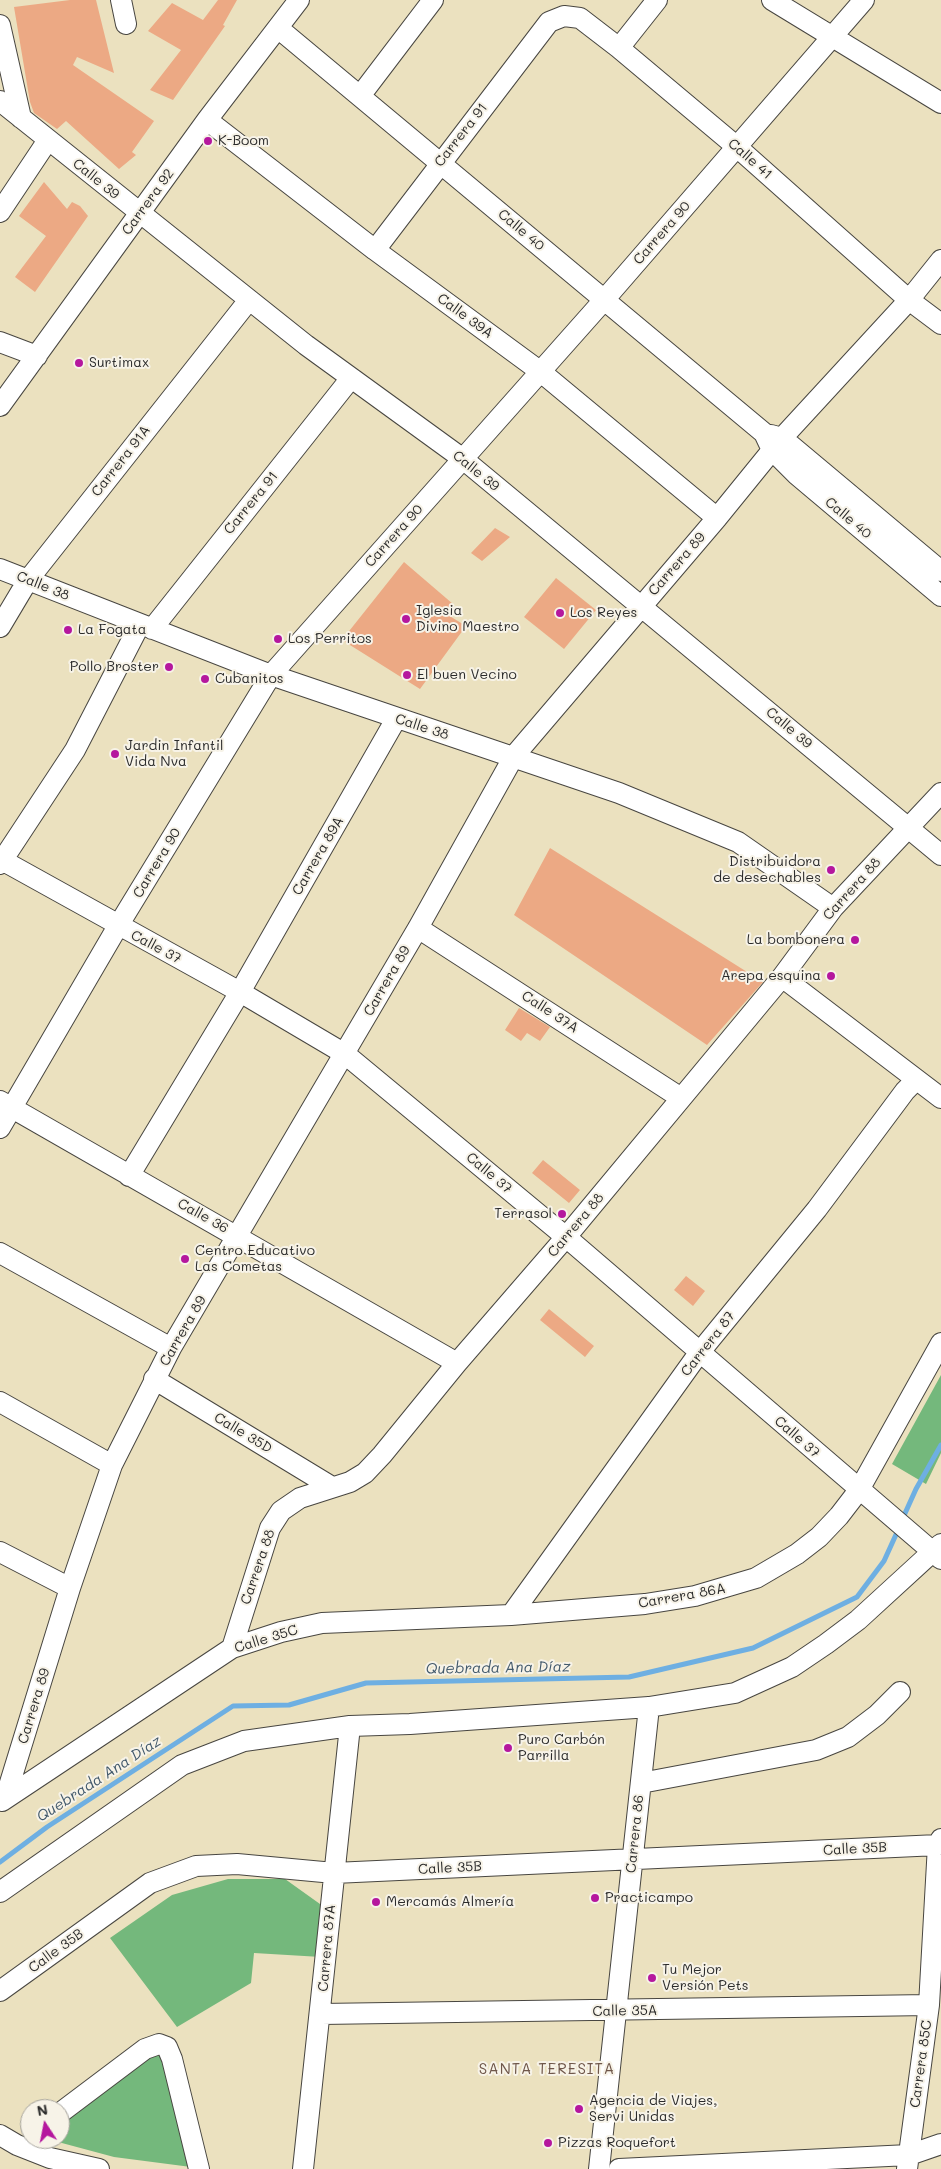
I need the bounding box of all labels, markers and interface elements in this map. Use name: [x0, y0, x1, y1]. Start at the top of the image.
street label: Carrera 91: [431, 100, 491, 170]
place label: K-Boom: [218, 133, 269, 149]
marker: K-Boom: [202, 135, 214, 147]
street label: Calle 41: [724, 135, 776, 183]
street label: Calle 39: [69, 155, 123, 203]
street label: Carrera 92: [118, 166, 178, 238]
street label: Carrera 90: [630, 198, 694, 268]
street label: Calle 40: [494, 206, 548, 254]
street label: Calle 39A: [434, 290, 496, 342]
place label: Surtimax: [89, 355, 149, 371]
marker: Surtimax: [73, 357, 85, 369]
street label: Carrera 91A: [88, 422, 154, 500]
street label: Calle 39: [449, 447, 503, 495]
street label: Carrera 91: [220, 468, 282, 538]
street label: Calle 40: [821, 494, 875, 542]
street label: Carrera 90: [361, 501, 427, 571]
street label: Carrera 89: [645, 529, 709, 599]
street label: Calle 38: [14, 568, 72, 604]
place label: Iglesia Divino Maestro: [416, 603, 519, 636]
place label: Los Reyes: [570, 605, 637, 621]
marker: Los Reyes: [554, 607, 566, 619]
marker: Iglesia Divino Maestro: [400, 613, 412, 625]
place label: La Fogata: [78, 622, 146, 638]
marker: La Fogata: [62, 624, 74, 636]
place label: Los Perritos: [288, 631, 372, 647]
marker: Los Perritos: [272, 633, 284, 645]
place label: Pollo Broster: [70, 659, 159, 675]
marker: Pollo Broster: [163, 661, 175, 673]
place label: El buen Vecino: [417, 667, 517, 683]
marker: El buen Vecino: [401, 669, 413, 681]
place label: Cubanitos: [215, 671, 284, 687]
marker: Cubanitos: [199, 673, 211, 685]
street label: Calle 39: [762, 704, 816, 752]
street label: Calle 38: [393, 710, 451, 744]
place label: Jardin Infantil Vida Nva: [125, 738, 224, 770]
marker: Jardin Infantil Vida Nva: [109, 748, 121, 760]
street label: Carrera 89A: [289, 814, 347, 898]
street label: Carrera 90: [130, 825, 184, 901]
place label: Distribuidora de desechables: [713, 854, 821, 886]
street label: Carrera 88: [819, 854, 885, 924]
marker: Distribuidora de desechables: [825, 864, 837, 876]
street label: Calle 37: [128, 927, 184, 967]
place label: La bombonera: [747, 932, 845, 948]
marker: La bombonera: [849, 934, 861, 946]
street label: Carrera 89: [360, 943, 414, 1019]
place label: Arepa esquina: [721, 968, 821, 984]
marker: Arepa esquina: [825, 970, 837, 982]
street label: Calle 37A: [518, 987, 582, 1037]
street label: Calle 37: [463, 1149, 515, 1197]
street label: Carrera 88: [544, 1189, 608, 1261]
street label: Calle 36: [175, 1195, 231, 1237]
place label: Terrasol: [494, 1206, 552, 1222]
marker: Terrasol: [556, 1208, 568, 1220]
place label: Centro Educativo Las Cometas: [195, 1243, 315, 1276]
marker: Centro Educativo Las Cometas: [179, 1253, 191, 1265]
street label: Carrera 89: [156, 1293, 210, 1369]
street label: Carrera 87: [677, 1308, 739, 1380]
street label: Calle 35D: [211, 1409, 275, 1457]
street label: Calle 37: [771, 1413, 823, 1461]
street label: Carrera 88: [237, 1527, 279, 1607]
street label: Carrera 86A: [637, 1580, 727, 1612]
street label: Calle 35C: [232, 1621, 300, 1657]
water label: Quebrada Ana Díaz: [425, 1658, 571, 1678]
street label: Carrera 89: [15, 1666, 53, 1746]
water label: Quebrada Ana Díaz: [33, 1732, 165, 1826]
place label: Puro Carbón Parrilla: [518, 1732, 605, 1764]
marker: Puro Carbón Parrilla: [502, 1742, 514, 1754]
street label: Carrera 86: [623, 1794, 647, 1874]
street label: Calle 35B: [823, 1839, 887, 1859]
street label: Calle 35B: [418, 1858, 482, 1878]
place label: Practicampo: [605, 1890, 693, 1906]
marker: Practicampo: [589, 1892, 601, 1904]
place label: Mercamás Almería: [386, 1894, 514, 1910]
marker: Mercamás Almería: [370, 1896, 382, 1908]
street label: Carrera 87A: [315, 1904, 339, 1992]
street label: Calle 35B: [25, 1925, 87, 1977]
place label: Tu Mejor Versión Pets: [662, 1962, 749, 1994]
marker: Tu Mejor Versión Pets: [646, 1972, 658, 1984]
street label: Calle 35A: [592, 2002, 658, 2020]
street label: Carrera 85C: [907, 2019, 935, 2109]
district label: SANTA TERESITA: [477, 2060, 617, 2078]
place label: Agencia de Viajes, Servi Unidas: [589, 2093, 717, 2126]
north arrow: [20, 2099, 70, 2149]
text: N: [35, 2099, 49, 2120]
marker: Agencia de Viajes, Servi Unidas: [573, 2103, 585, 2115]
place label: Pizzas Roquefort: [558, 2135, 676, 2151]
marker: Pizzas Roquefort: [542, 2137, 554, 2149]

